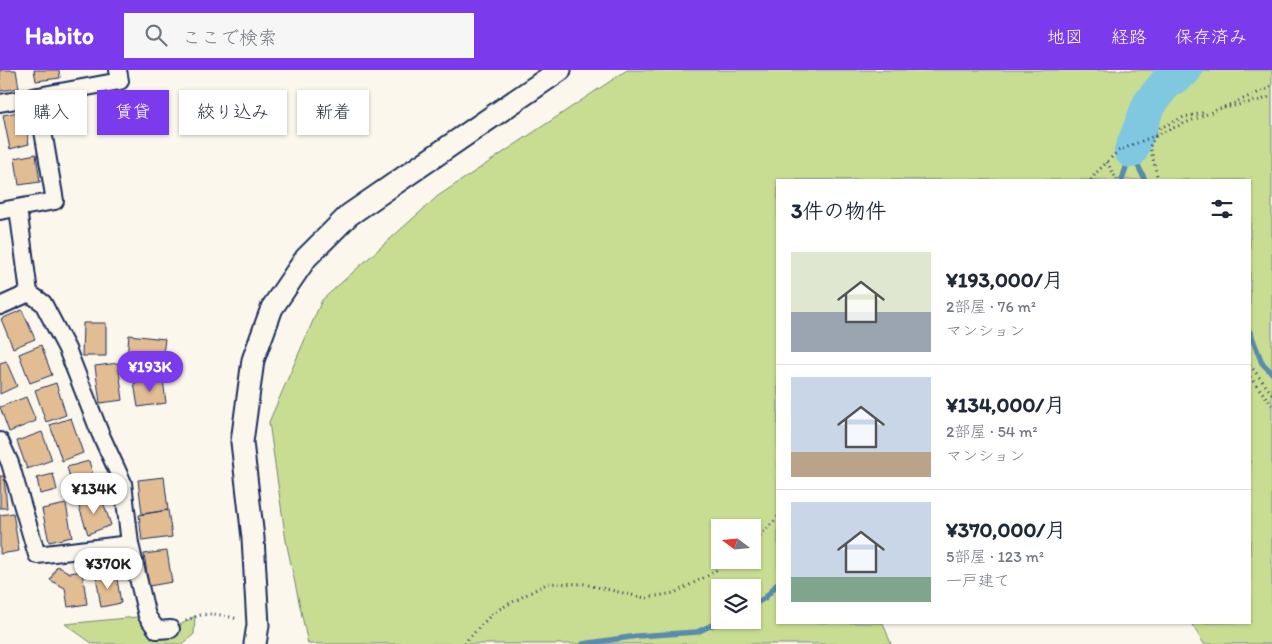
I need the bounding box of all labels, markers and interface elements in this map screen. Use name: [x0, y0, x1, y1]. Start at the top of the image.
search box: [124, 13, 474, 58]
text: Habito: [25, 21, 94, 50]
icon: search: [142, 21, 170, 49]
text: ここで検索: [182, 26, 277, 49]
text: 地図: [1047, 26, 1083, 48]
text: 経路: [1111, 26, 1147, 48]
text: 保存済み: [1175, 26, 1247, 48]
chip: 購入: [15, 90, 87, 135]
chip: 賃貸: [97, 90, 169, 135]
chip: 絞り込み: [179, 90, 287, 135]
chip: 新着: [297, 90, 369, 135]
icon: filters: [1208, 195, 1236, 223]
text: 3件の物件: [791, 198, 886, 223]
text: ¥193,000/月: [946, 267, 1064, 292]
icon: home: [831, 272, 891, 332]
text: 2部屋 · 76 m²: [946, 297, 1036, 316]
text: マンション: [946, 321, 1025, 340]
pin: ¥193K: [115, 350, 185, 393]
text: ¥193K: [128, 357, 172, 376]
text: ¥134,000/月: [946, 392, 1065, 417]
icon: home: [831, 397, 891, 457]
text: 2部屋 · 54 m²: [946, 422, 1038, 441]
text: マンション: [946, 446, 1025, 465]
pin: ¥134K: [59, 472, 129, 515]
text: ¥134K: [72, 479, 116, 498]
text: ¥370,000/月: [946, 517, 1066, 542]
north arrow: [711, 519, 761, 569]
map controls: [711, 519, 761, 629]
icon: home: [831, 522, 891, 582]
text: 5部屋 · 123 m²: [946, 547, 1044, 566]
pin: ¥370K: [73, 548, 143, 590]
text: ¥370K: [85, 554, 131, 573]
text: 一戸建て: [946, 571, 1010, 590]
button: layers: [711, 579, 761, 629]

